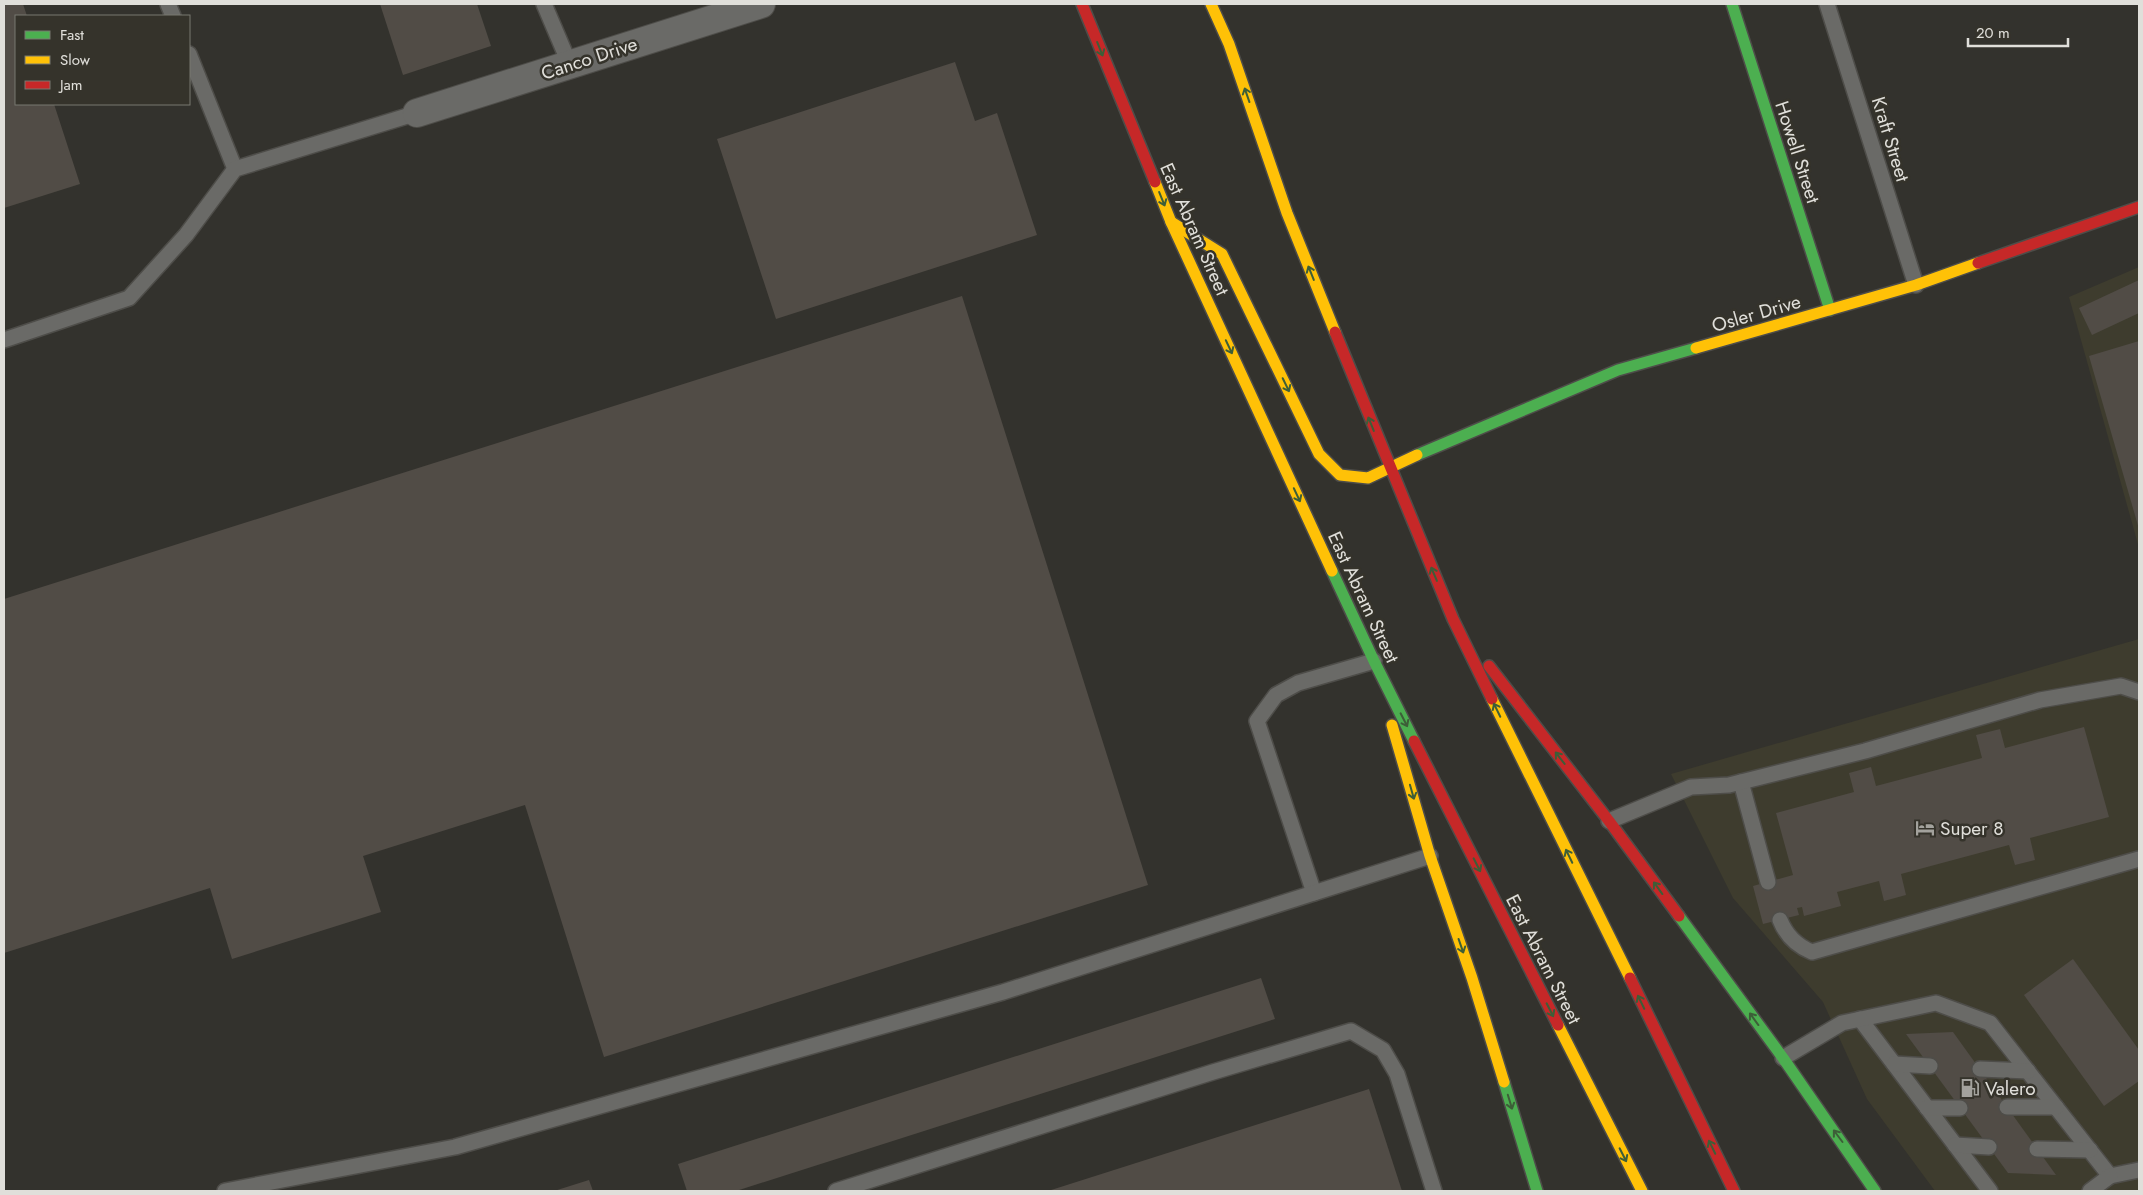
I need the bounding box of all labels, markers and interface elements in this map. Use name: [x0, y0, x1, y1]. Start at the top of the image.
legend: [15, 15, 190, 105]
scale bar: [1968, 15, 2068, 47]
text: 20 m: [1976, 22, 2010, 44]
text: Fast: [60, 24, 84, 46]
street label: Canco Drive: [538, 30, 641, 87]
one-way arrow: [1096, 41, 1106, 56]
text: Slow: [60, 49, 91, 71]
text: Jam: [58, 74, 83, 96]
one-way arrow: [1242, 88, 1251, 104]
street label: Kraft Street: [1865, 93, 1916, 185]
street label: Howell Street: [1768, 98, 1827, 207]
street label: East Abram Street: [1153, 159, 1236, 300]
one-way arrow: [1157, 191, 1167, 206]
one-way arrow: [1306, 266, 1315, 281]
street label: Osler Drive: [1709, 288, 1804, 339]
one-way arrow: [1225, 339, 1234, 354]
one-way arrow: [1282, 377, 1291, 392]
one-way arrow: [1366, 417, 1376, 432]
one-way arrow: [1293, 487, 1302, 502]
street label: East Abram Street: [1321, 527, 1406, 668]
one-way arrow: [1428, 567, 1438, 582]
one-way arrow: [1492, 703, 1502, 718]
one-way arrow: [1400, 712, 1409, 727]
one-way arrow: [1555, 752, 1566, 765]
one-way arrow: [1407, 783, 1417, 799]
place label: Super 8: [1940, 815, 2004, 842]
hotel icon: Super 8: [1914, 817, 1936, 839]
one-way arrow: [1564, 849, 1573, 864]
one-way arrow: [1473, 857, 1482, 872]
one-way arrow: [1653, 881, 1663, 895]
street label: East Abram Street: [1499, 890, 1588, 1029]
one-way arrow: [1457, 938, 1466, 954]
one-way arrow: [1636, 995, 1645, 1010]
one-way arrow: [1546, 1002, 1555, 1017]
one-way arrow: [1749, 1012, 1759, 1026]
place label: Valero: [1985, 1075, 2036, 1102]
fuel station icon: Valero: [1959, 1077, 1981, 1099]
one-way arrow: [1505, 1093, 1515, 1109]
one-way arrow: [1833, 1129, 1843, 1143]
one-way arrow: [1707, 1140, 1717, 1155]
one-way arrow: [1619, 1147, 1629, 1162]

